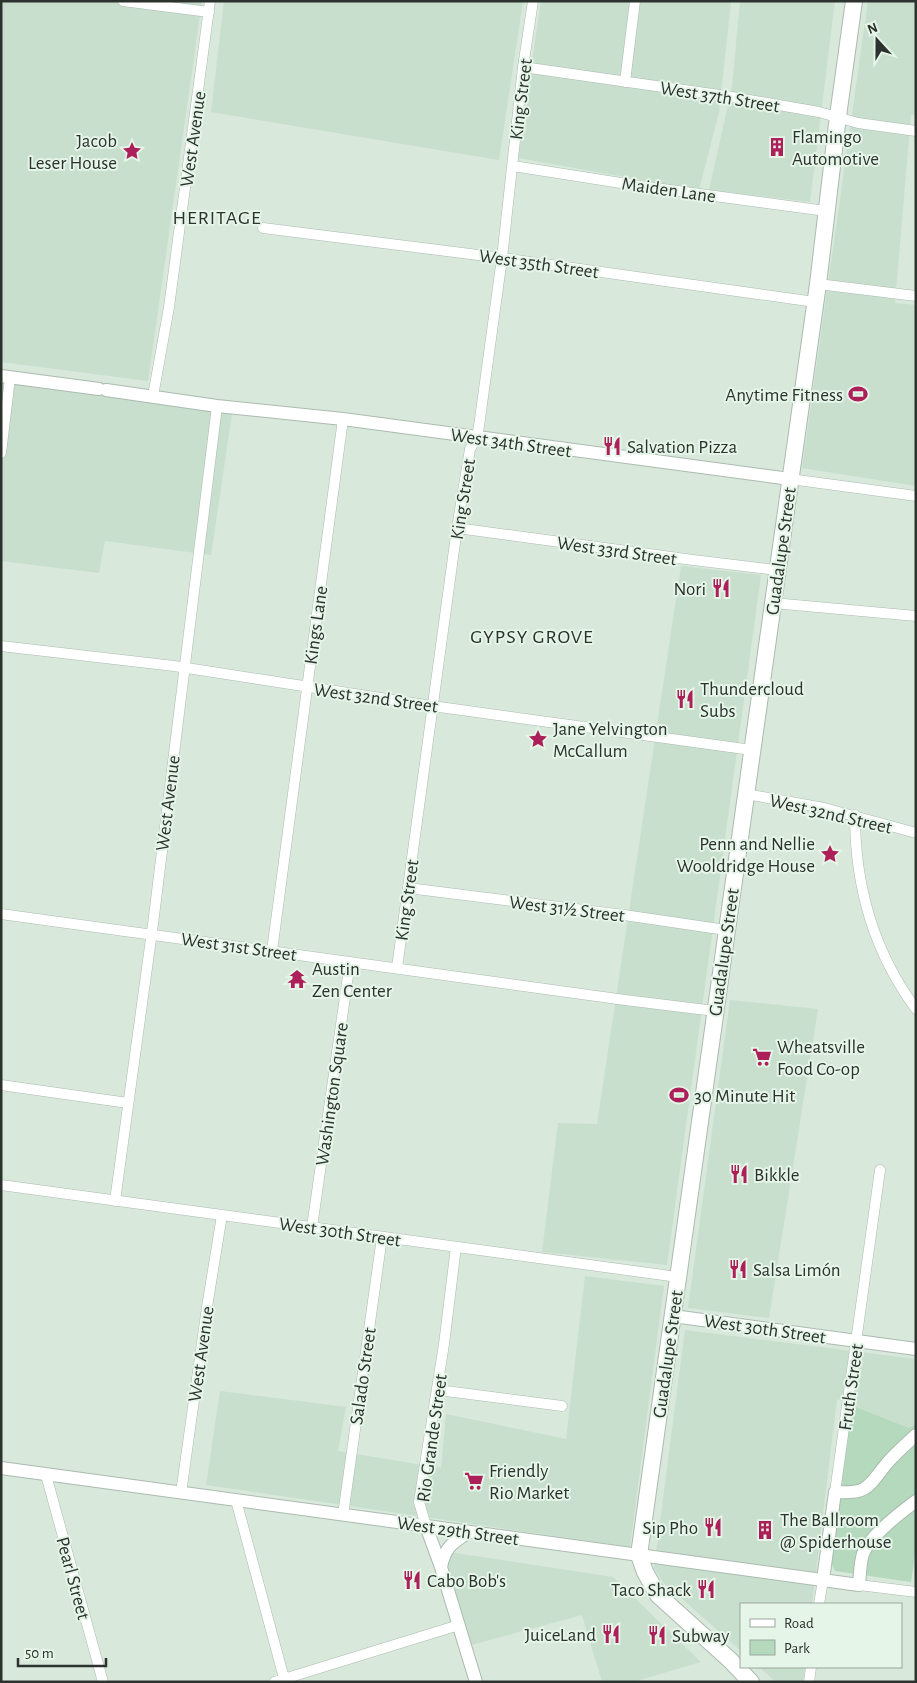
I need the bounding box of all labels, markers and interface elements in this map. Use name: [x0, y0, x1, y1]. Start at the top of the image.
north arrow: [852, 15, 902, 65]
text: N: [866, 21, 880, 37]
street label: King Street: [507, 57, 536, 141]
street label: West 37th Street: [659, 79, 781, 116]
street label: West Avenue: [177, 90, 210, 188]
place label: Flamingo Automotive: [792, 128, 879, 169]
place label: Jacob Leser House: [28, 132, 117, 173]
building icon: Flamingo Automotive: [766, 136, 788, 158]
place icon: Jacob Leser House: [121, 140, 143, 162]
street label: Maiden Lane: [621, 174, 717, 206]
district label: HERITAGE: [172, 208, 262, 228]
street label: West 35th Street: [478, 247, 600, 282]
sports icon: Anytime Fitness: [847, 383, 869, 405]
place label: Anytime Fitness: [725, 386, 843, 405]
street label: West 34th Street: [449, 426, 572, 461]
restaurant icon: Salvation Pizza: [601, 435, 623, 457]
place label: Salvation Pizza: [627, 438, 737, 457]
street label: King Street: [448, 457, 479, 541]
street label: Guadalupe Street: [763, 486, 800, 616]
street label: West 33rd Street: [556, 534, 678, 569]
restaurant icon: Nori: [710, 577, 732, 599]
place label: Nori: [674, 580, 706, 599]
street label: Kings Lane: [302, 585, 331, 666]
district label: GYPSY GROVE: [470, 627, 594, 647]
street label: West 32nd Street: [313, 680, 439, 717]
place label: Thundercloud Subs: [700, 680, 804, 721]
restaurant icon: Thundercloud Subs: [674, 688, 696, 710]
place label: Jane Yelvington McCallum: [553, 720, 667, 761]
place icon: Jane Yelvington McCallum: [527, 728, 549, 750]
street label: West Avenue: [153, 754, 184, 852]
street label: West 32nd Street: [768, 791, 894, 838]
place label: Penn and Nellie Wooldridge House: [677, 835, 815, 876]
place icon: Penn and Nellie Wooldridge House: [819, 843, 841, 865]
street label: King Street: [392, 858, 423, 942]
street label: Guadalupe Street: [706, 887, 743, 1017]
street label: West 31½ Street: [508, 893, 626, 926]
street label: West 31st Street: [180, 930, 298, 965]
place label: Austin Zen Center: [312, 960, 392, 1001]
temple icon: Austin Zen Center: [286, 968, 308, 990]
street label: Washington Square: [313, 1021, 352, 1167]
place label: Wheatsville Food Co-op: [777, 1038, 865, 1079]
supermarket icon: Wheatsville Food Co-op: [751, 1046, 773, 1068]
sports icon: 30 Minute Hit: [668, 1084, 690, 1106]
place label: 30 Minute Hit: [694, 1087, 795, 1106]
restaurant icon: Bikkle: [728, 1163, 750, 1185]
place label: Bikkle: [754, 1166, 800, 1185]
street label: West 30th Street: [278, 1215, 402, 1250]
restaurant icon: Salsa Limón: [727, 1258, 749, 1280]
place label: Salsa Limón: [753, 1261, 841, 1280]
street label: Guadalupe Street: [650, 1289, 687, 1419]
street label: West Avenue: [185, 1305, 218, 1403]
street label: West 30th Street: [703, 1312, 827, 1347]
street label: Salado Street: [347, 1326, 380, 1426]
street label: Fruth Street: [836, 1343, 867, 1432]
street label: Rio Grande Street: [414, 1373, 451, 1504]
place label: Friendly Rio Market: [489, 1462, 569, 1503]
supermarket icon: Friendly Rio Market: [463, 1470, 485, 1492]
place label: The Ballroom @ Spiderhouse: [780, 1511, 892, 1552]
street label: West 29th Street: [396, 1514, 520, 1549]
restaurant icon: Sip Pho: [702, 1516, 724, 1538]
place label: Sip Pho: [643, 1519, 698, 1538]
building icon: The Ballroom @ Spiderhouse: [754, 1519, 776, 1541]
street label: Pearl Street: [52, 1535, 93, 1622]
restaurant icon: Cabo Bob's: [401, 1569, 423, 1591]
place label: Cabo Bob's: [427, 1572, 506, 1591]
restaurant icon: Taco Shack: [695, 1578, 717, 1600]
place label: Taco Shack: [611, 1581, 691, 1600]
legend: [740, 1603, 902, 1668]
text: Road: [784, 1616, 814, 1631]
restaurant icon: JuiceLand: [600, 1623, 622, 1645]
restaurant icon: Subway: [646, 1624, 668, 1646]
place label: JuiceLand: [524, 1626, 596, 1645]
place label: Subway: [672, 1627, 729, 1646]
scale bar: [18, 1636, 105, 1668]
text: Park: [784, 1641, 810, 1656]
text: 50 m: [25, 1646, 54, 1661]

